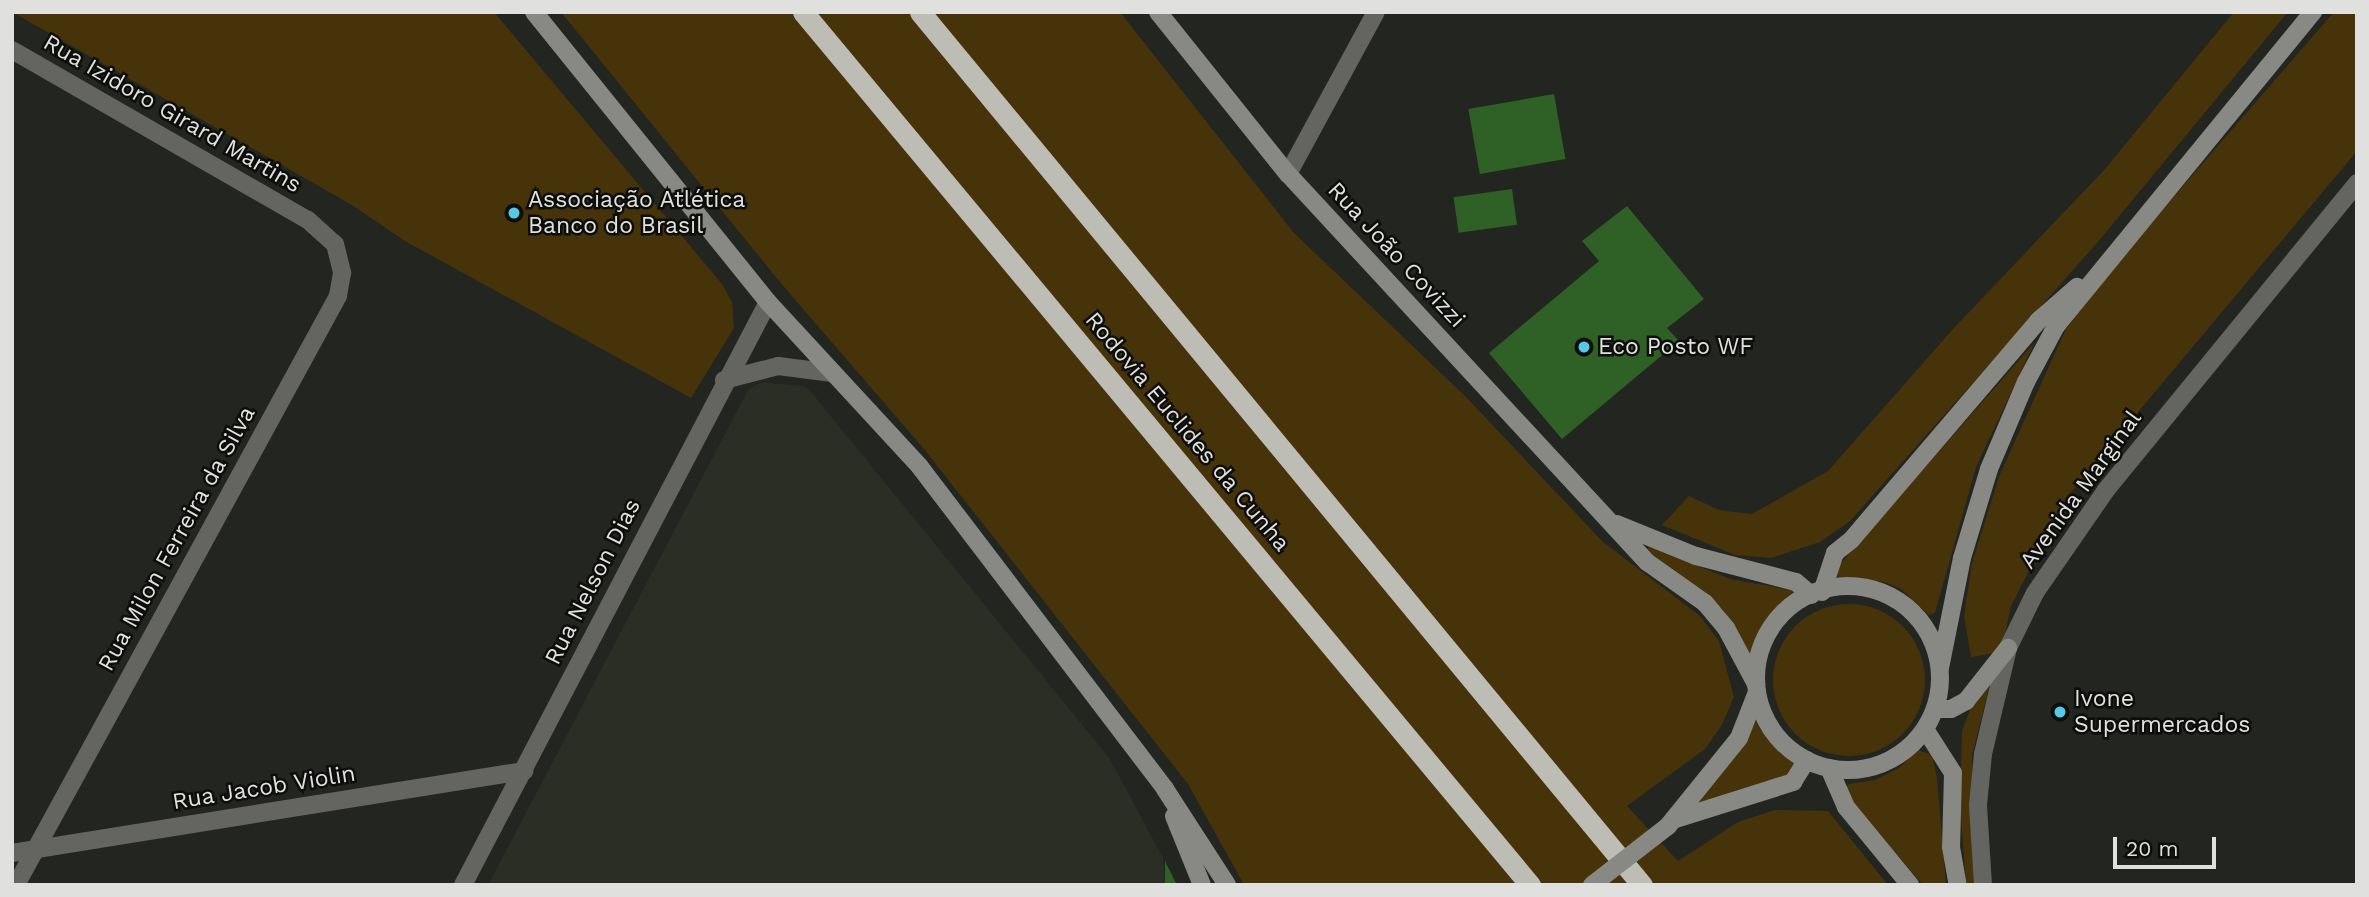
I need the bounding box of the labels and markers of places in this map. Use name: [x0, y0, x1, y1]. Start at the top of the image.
place label: Associação Atlética Banco do Brasil: [528, 186, 746, 240]
marker: Associação Atlética Banco do Brasil: [506, 205, 522, 221]
place label: Eco Posto WF: [1598, 333, 1754, 361]
marker: Eco Posto WF: [1576, 339, 1592, 355]
place label: Ivone Supermercados: [2074, 685, 2250, 739]
marker: Ivone Supermercados: [2052, 704, 2068, 720]

